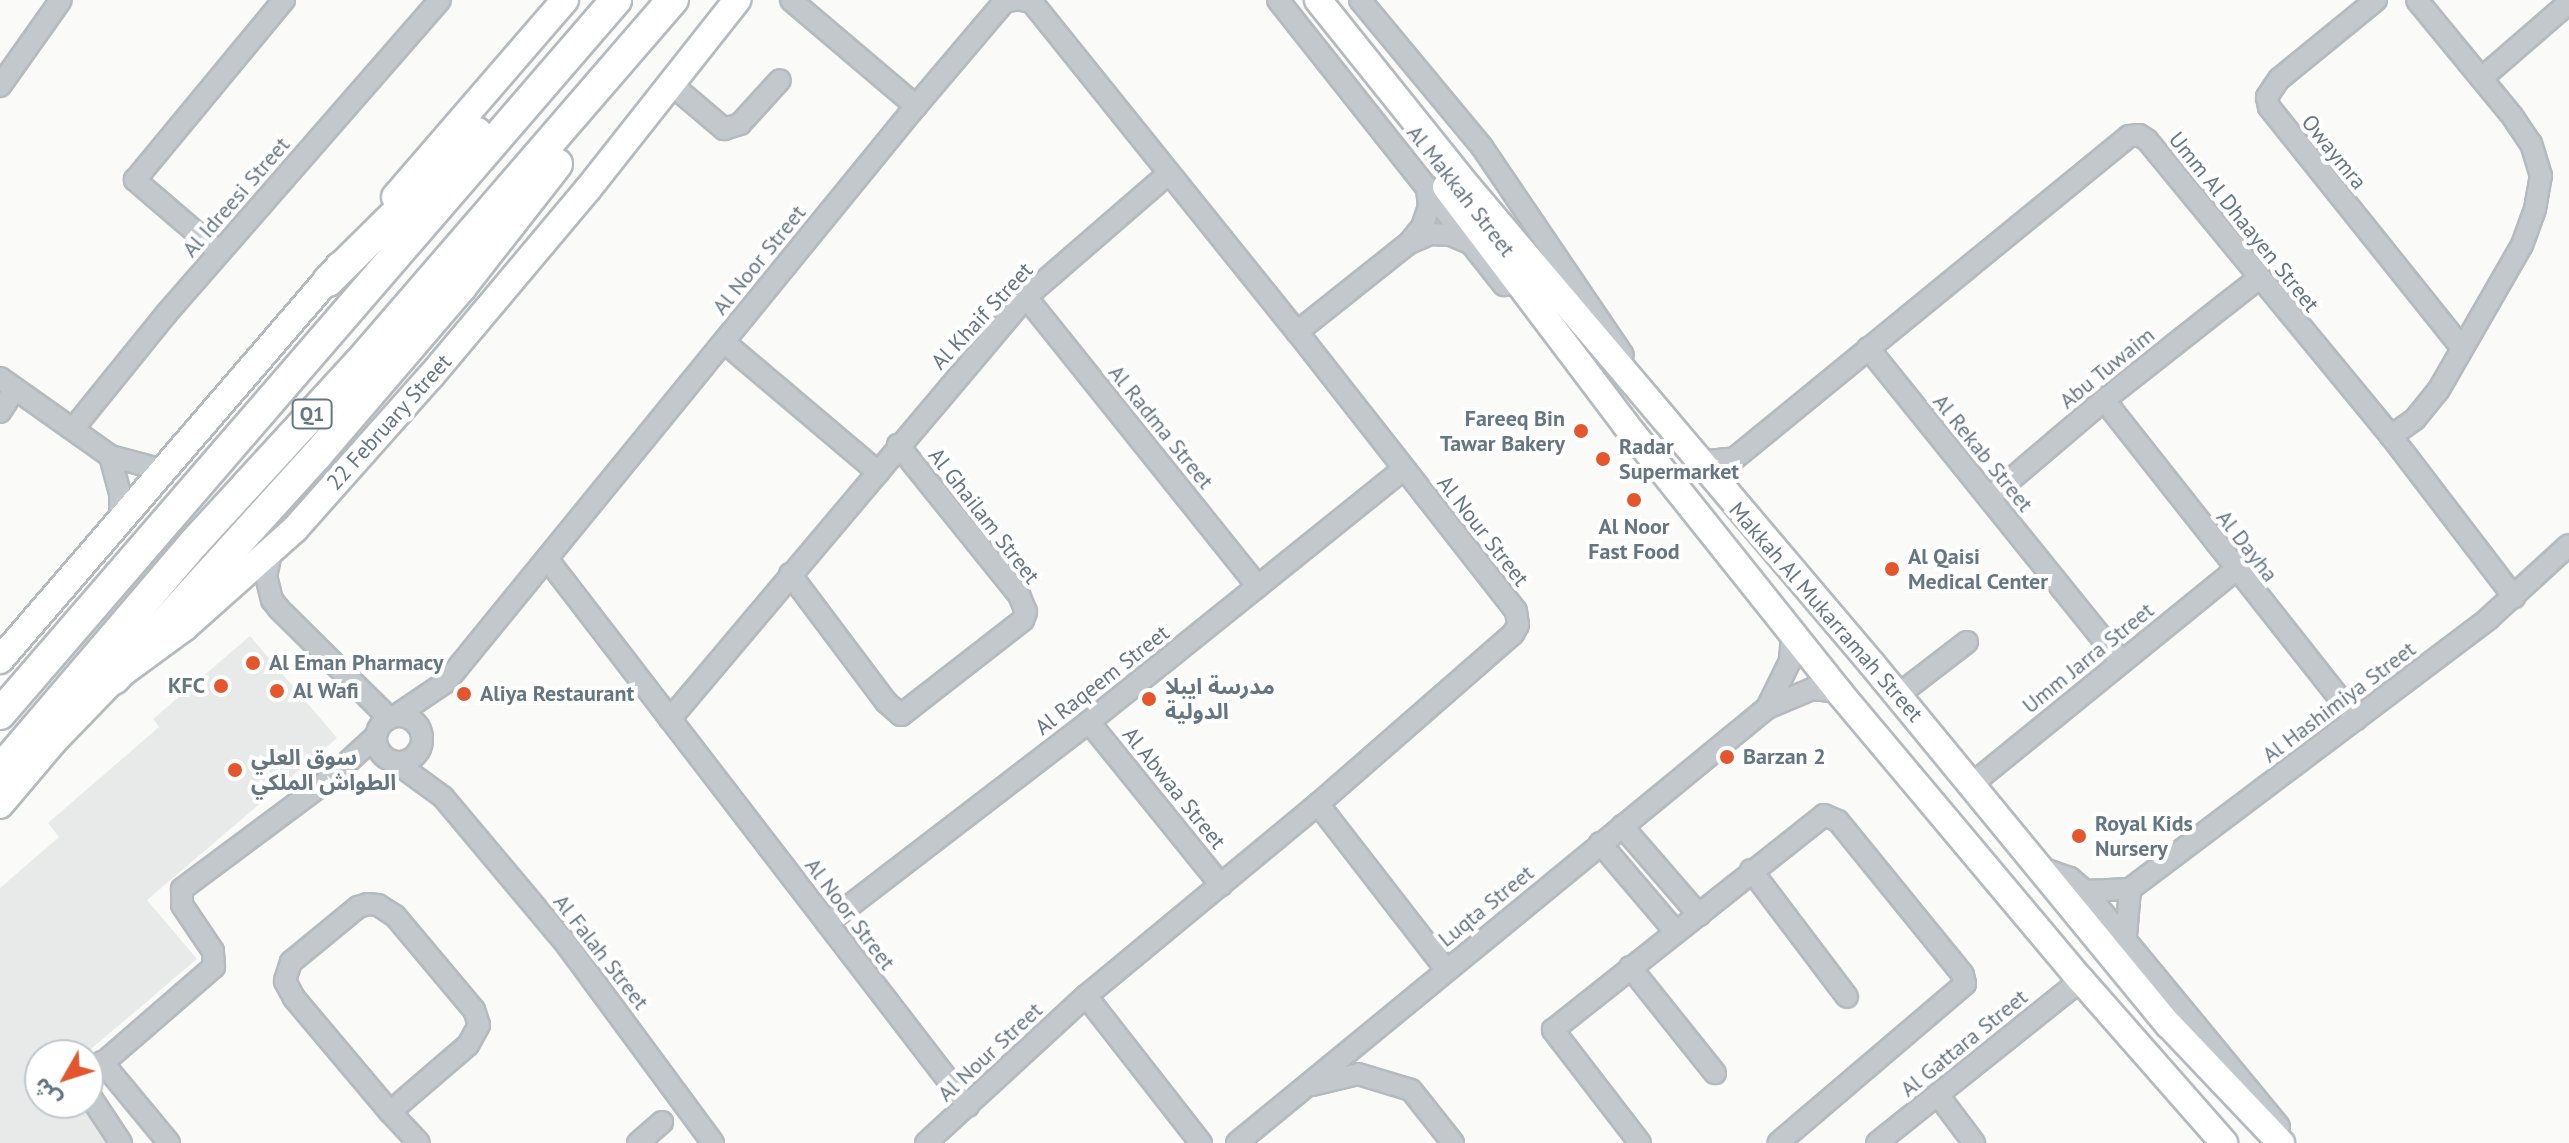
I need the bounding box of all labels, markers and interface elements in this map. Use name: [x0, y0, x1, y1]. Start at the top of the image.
street label: Owaymra: [2296, 109, 2372, 195]
street label: Al Makkah Street: [1401, 120, 1521, 262]
street label: Umm Al Dhaayen Street: [2163, 126, 2325, 318]
street label: Al Idreesi Street: [177, 132, 295, 262]
street label: Al Noor Street: [707, 200, 811, 320]
street label: Al Khaif Street: [926, 257, 1038, 375]
street label: Abu Tuwaim: [2054, 322, 2160, 414]
street label: 22 February Street: [321, 348, 457, 496]
street label: Al Radma Street: [1103, 360, 1219, 494]
street label: Al Rekab Street: [1928, 389, 2038, 517]
road number: Q1: [290, 398, 334, 430]
place label: Fareeq Bin Tawar Bakery: [1440, 405, 1565, 456]
marker: Fareeq Bin Tawar Bakery: [1572, 422, 1590, 440]
place label: Radar Supermarket: [1619, 433, 1739, 484]
street label: Al Ghailam Street: [923, 443, 1045, 589]
marker: Radar Supermarket: [1594, 450, 1612, 468]
street label: Al Nour Street: [1432, 470, 1534, 592]
marker: Al Noor Fast Food: [1625, 491, 1643, 509]
street label: Makkah Al Mukarramah Street: [1723, 497, 1929, 727]
street label: Al Dayha: [2211, 505, 2283, 587]
place label: Al Noor Fast Food: [1588, 513, 1680, 564]
place label: Al Qaisi Medical Center: [1908, 543, 2048, 594]
marker: Al Qaisi Medical Center: [1883, 560, 1901, 578]
street label: Umm Jarra Street: [2017, 597, 2159, 719]
street label: Al Raqeem Street: [1030, 619, 1174, 741]
street label: Al Hashimiya Street: [2257, 636, 2421, 768]
place label: Al Eman Pharmacy: [269, 650, 444, 676]
marker: Al Eman Pharmacy: [244, 654, 262, 672]
place label: KFC: [168, 673, 205, 699]
place label: مدرسة ايبلا الدولية: [1165, 673, 1275, 724]
marker: KFC: [212, 677, 230, 695]
place label: Al Wafi: [293, 678, 359, 704]
place label: Aliya Restaurant: [480, 681, 634, 707]
marker: Al Wafi: [268, 682, 286, 700]
marker: Aliya Restaurant: [455, 685, 473, 703]
marker: مدرسة ايبلا الدولية: [1140, 690, 1158, 708]
street label: Al Abwaa Street: [1117, 722, 1231, 854]
place label: سوق العلي الطواش الملكي: [251, 744, 396, 796]
place label: Barzan 2: [1743, 744, 1826, 770]
marker: Barzan 2: [1718, 748, 1736, 766]
marker: سوق العلي الطواش الملكي: [226, 761, 244, 779]
place label: Royal Kids Nursery: [2095, 810, 2193, 862]
marker: Royal Kids Nursery: [2070, 827, 2088, 845]
street label: Al Noor Street: [799, 853, 901, 975]
street label: Luqta Street: [1433, 860, 1539, 952]
street label: Al Falah Street: [548, 889, 654, 1015]
street label: Al Gattara Street: [1895, 984, 2033, 1102]
street label: Al Nour Street: [932, 997, 1048, 1107]
north arrow: [24, 1039, 104, 1119]
text: ش: [27, 1072, 67, 1113]

